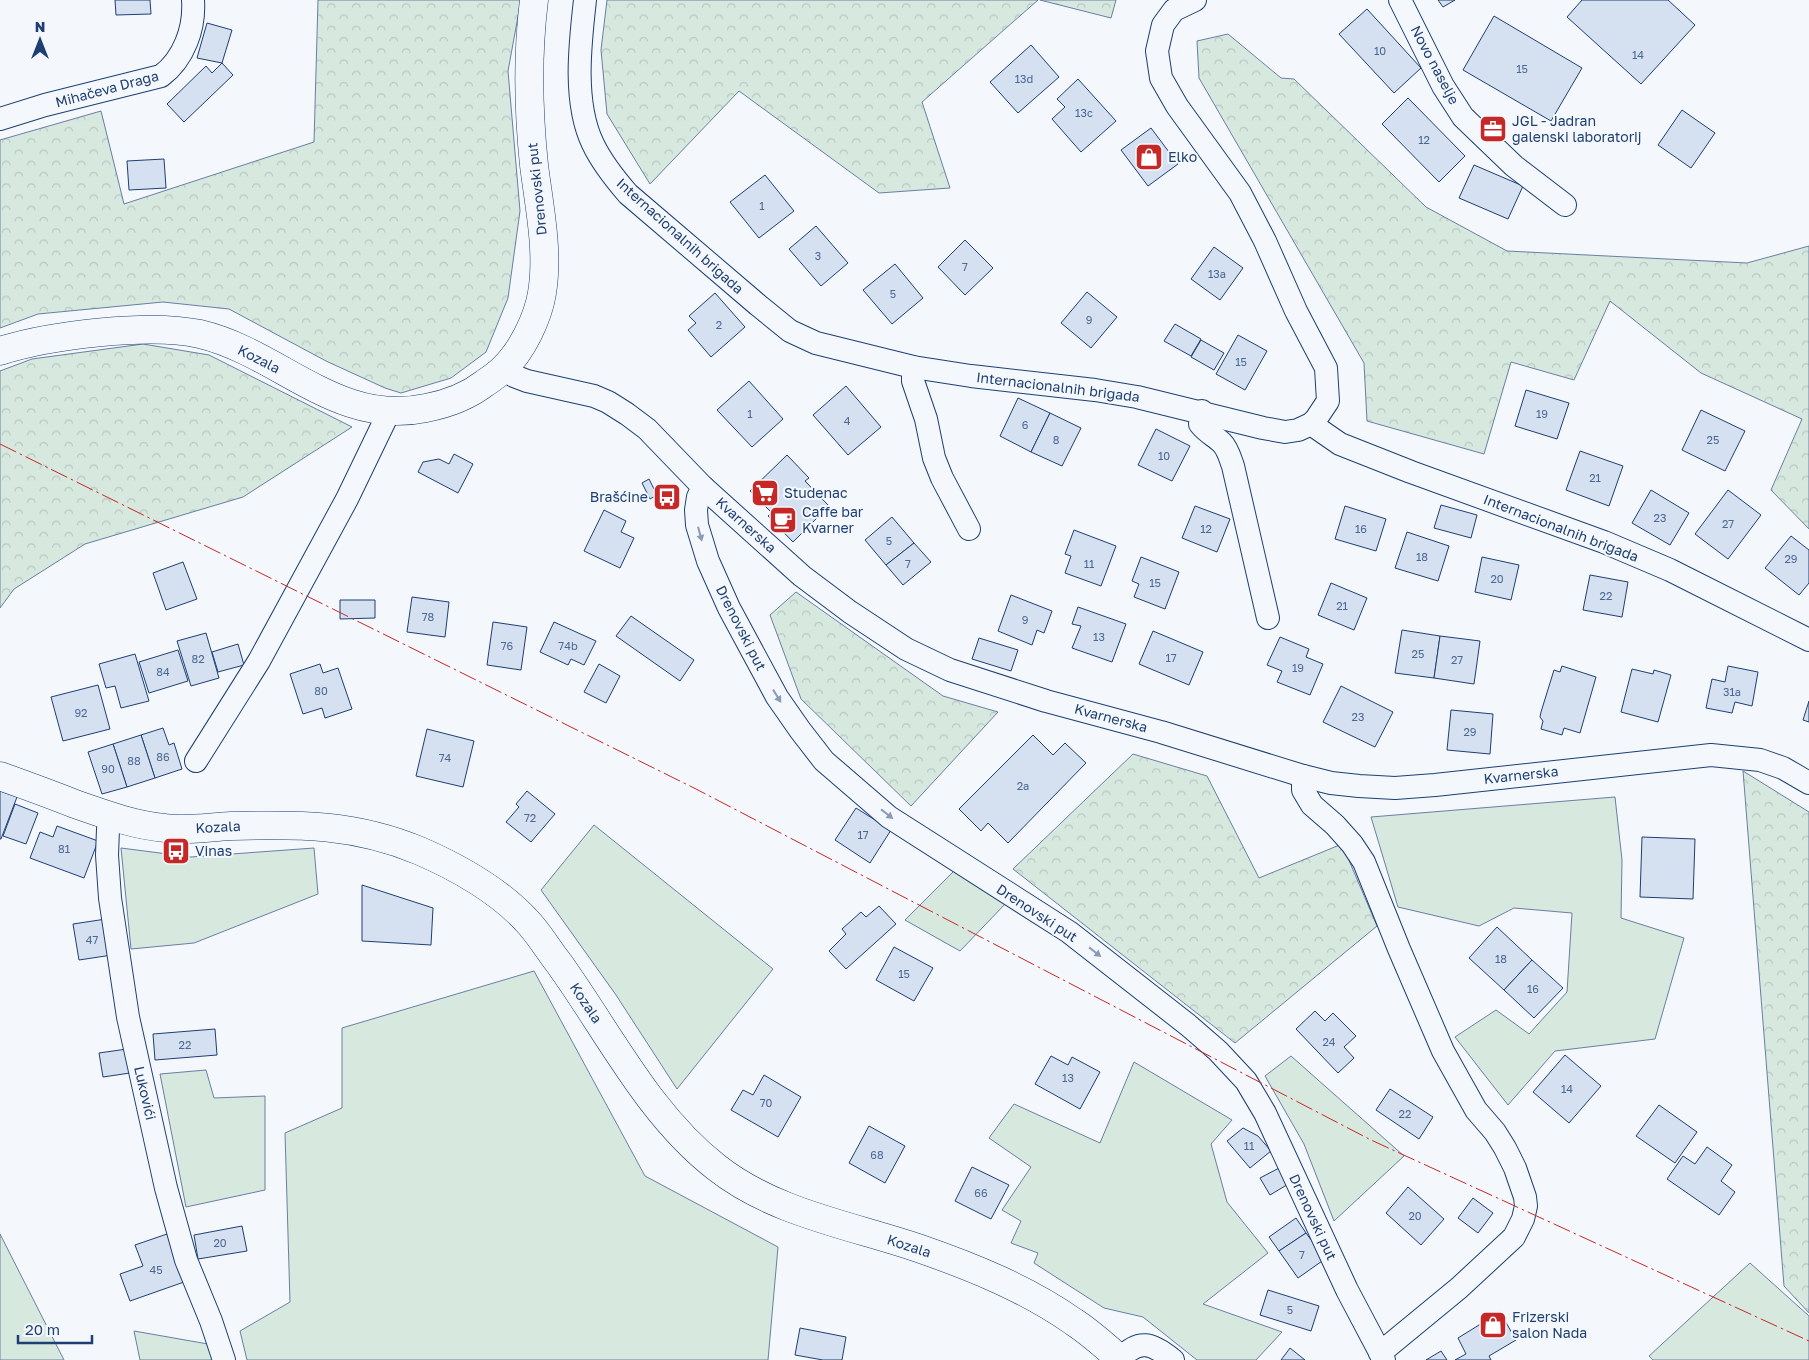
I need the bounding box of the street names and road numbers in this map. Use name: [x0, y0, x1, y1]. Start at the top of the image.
street label: Novo naselje: [1408, 23, 1463, 107]
street label: Mihačeva Draga: [53, 67, 160, 110]
street label: Drenovski put: [523, 142, 550, 236]
street label: Internacionalnih brigada: [613, 174, 747, 297]
street label: Kozala: [235, 341, 283, 376]
street label: Internacionalnih brigada: [975, 368, 1141, 405]
street label: Internacionalnih brigada: [1481, 490, 1641, 565]
street label: Kvarnerska: [713, 493, 780, 556]
street label: Drenovski put: [713, 582, 770, 673]
street label: Kvarnerska: [1073, 700, 1150, 735]
street label: Kvarnerska: [1483, 762, 1559, 787]
street label: Kozala: [195, 817, 241, 836]
street label: Drenovski put: [994, 880, 1081, 945]
street label: Kozala: [567, 979, 606, 1026]
street label: Lukovići: [131, 1064, 160, 1122]
street label: Drenovski put: [1286, 1171, 1341, 1263]
street label: Kozala: [885, 1230, 933, 1261]

